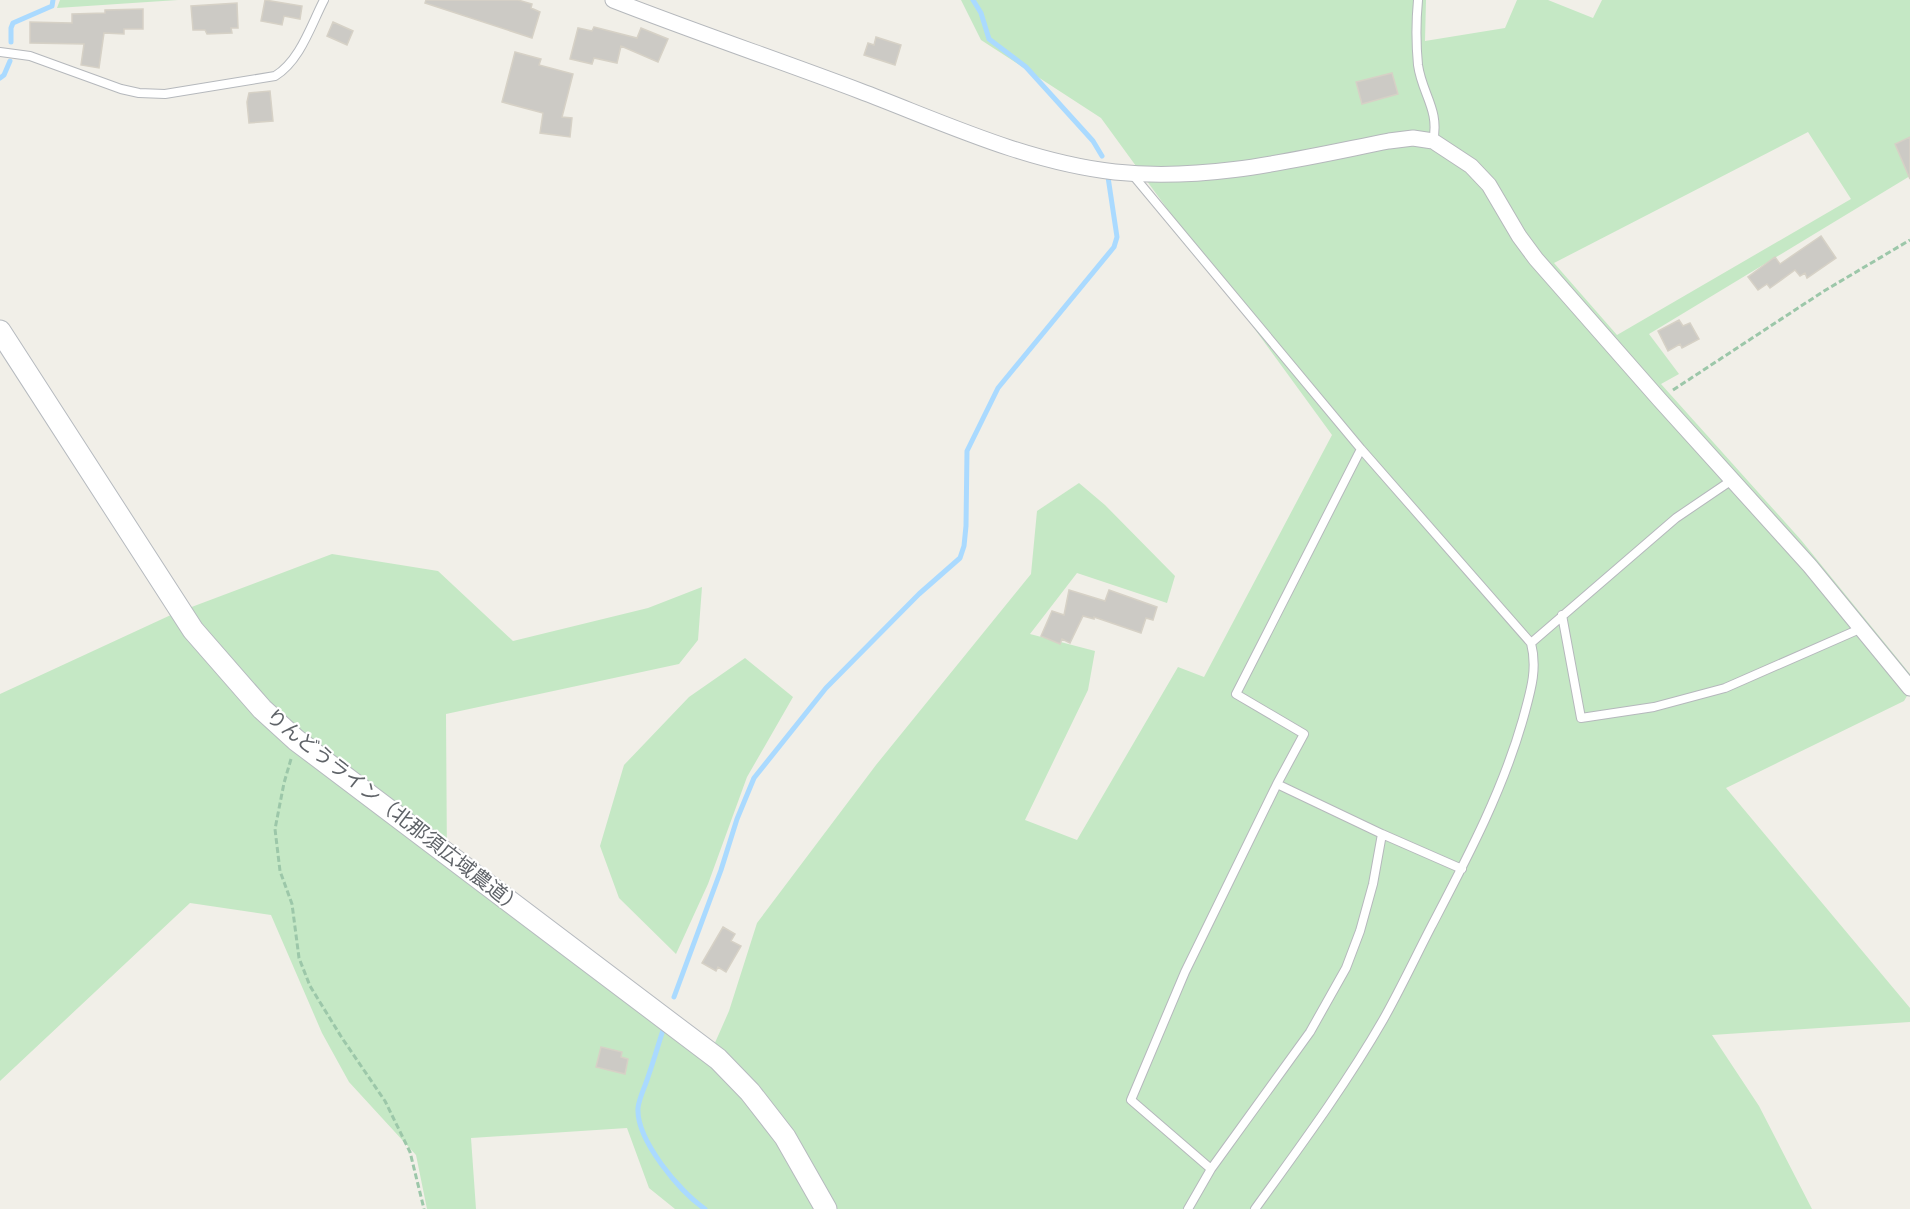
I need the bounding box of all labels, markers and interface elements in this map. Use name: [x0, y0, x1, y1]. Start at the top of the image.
street label: りんどうライン（北那須広域農道）: [261, 702, 529, 920]

